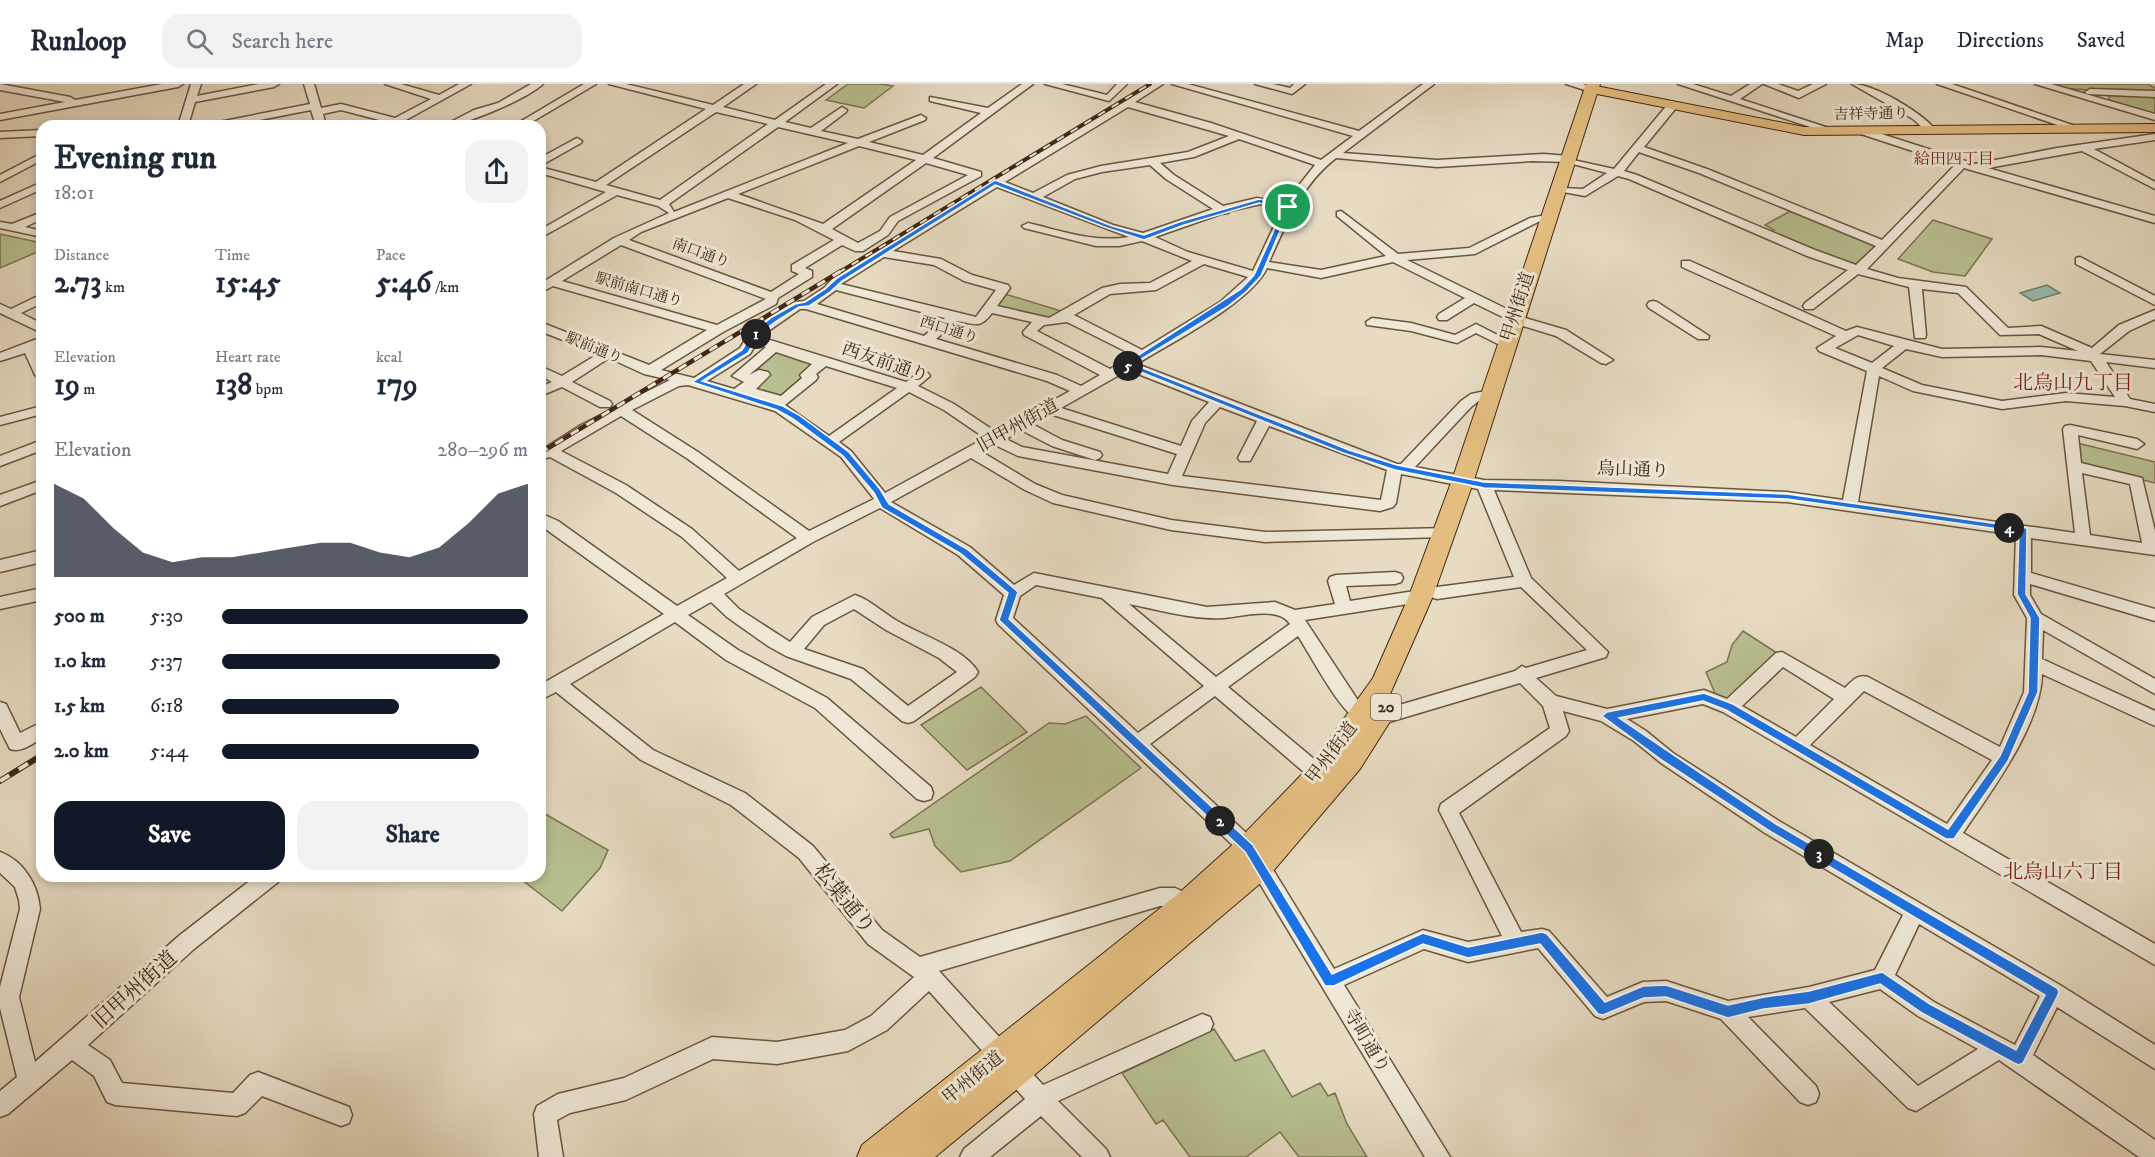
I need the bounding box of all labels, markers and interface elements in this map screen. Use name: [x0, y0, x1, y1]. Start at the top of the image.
search box: [162, 14, 582, 68]
text: Runloop: [30, 24, 126, 59]
icon: search: [183, 25, 216, 58]
text: Search here: [231, 28, 333, 55]
text: Map: [1885, 28, 1924, 54]
text: Directions: [1957, 28, 2044, 54]
text: Saved: [2077, 28, 2125, 54]
street label: 吉祥寺通り: [1833, 104, 1909, 124]
text: Evening run: [54, 138, 216, 179]
button: share: [465, 140, 528, 203]
district label: 給田四丁目: [1914, 149, 1994, 169]
text: 18:01: [54, 181, 95, 206]
pin: [1262, 181, 1313, 232]
icon: arrive: [1271, 190, 1304, 223]
street label: 南口通り: [670, 234, 732, 272]
text: Distance: [54, 245, 109, 265]
text: Time: [215, 245, 250, 265]
text: Pace: [376, 245, 406, 265]
text: 2.73: [54, 265, 102, 302]
text: 15:45: [215, 265, 281, 302]
text: 5:46: [376, 265, 432, 302]
street label: 駅前南口通り: [593, 268, 685, 312]
street label: 甲州街道: [1496, 269, 1540, 345]
text: km: [102, 277, 125, 297]
text: /km: [432, 277, 459, 297]
street label: 西口通り: [918, 312, 980, 348]
pin: 1: [741, 319, 771, 349]
text: 1: [753, 324, 759, 344]
street label: 駅前通り: [563, 328, 625, 368]
street label: 西友前通り: [839, 338, 931, 388]
text: Elevation: [54, 347, 116, 367]
text: Heart rate: [215, 347, 281, 367]
text: kcal: [376, 347, 402, 367]
pin: 5: [1113, 351, 1143, 381]
text: 5: [1124, 356, 1132, 376]
text: 19: [54, 367, 80, 404]
text: 138: [215, 367, 252, 404]
text: 179: [376, 367, 418, 404]
district label: 北烏山九丁目: [2013, 371, 2133, 396]
text: m: [80, 379, 95, 399]
text: bpm: [252, 379, 283, 399]
street label: 旧甲州街道: [973, 395, 1063, 457]
text: Elevation: [54, 438, 131, 463]
text: 280–296 m: [437, 438, 528, 463]
street label: 烏山通り: [1597, 458, 1669, 482]
pin: 4: [1994, 513, 2024, 543]
text: 4: [2004, 518, 2014, 538]
text: 500 m: [54, 604, 105, 629]
text: 5:30: [150, 604, 183, 629]
text: 1.0 km: [54, 649, 106, 674]
text: 5:37: [150, 649, 183, 674]
text: 1.5 km: [54, 694, 105, 719]
text: 6:18: [150, 694, 183, 719]
road number: 20: [1371, 694, 1401, 720]
street label: 甲州街道: [1302, 718, 1362, 788]
text: 2.0 km: [54, 739, 109, 764]
text: 5:44: [150, 739, 188, 764]
button: Save: [54, 801, 285, 870]
button: Share: [297, 801, 528, 870]
pin: 2: [1205, 806, 1235, 836]
text: 2: [1216, 811, 1224, 831]
pin: 3: [1804, 839, 1834, 869]
text: 3: [1816, 844, 1822, 864]
street label: 松葉通り: [807, 858, 881, 940]
district label: 北烏山六丁目: [2003, 860, 2123, 885]
street label: 旧甲州街道: [87, 945, 183, 1035]
street label: 寺町通り: [1338, 1004, 1394, 1078]
street label: 甲州街道: [938, 1047, 1008, 1109]

